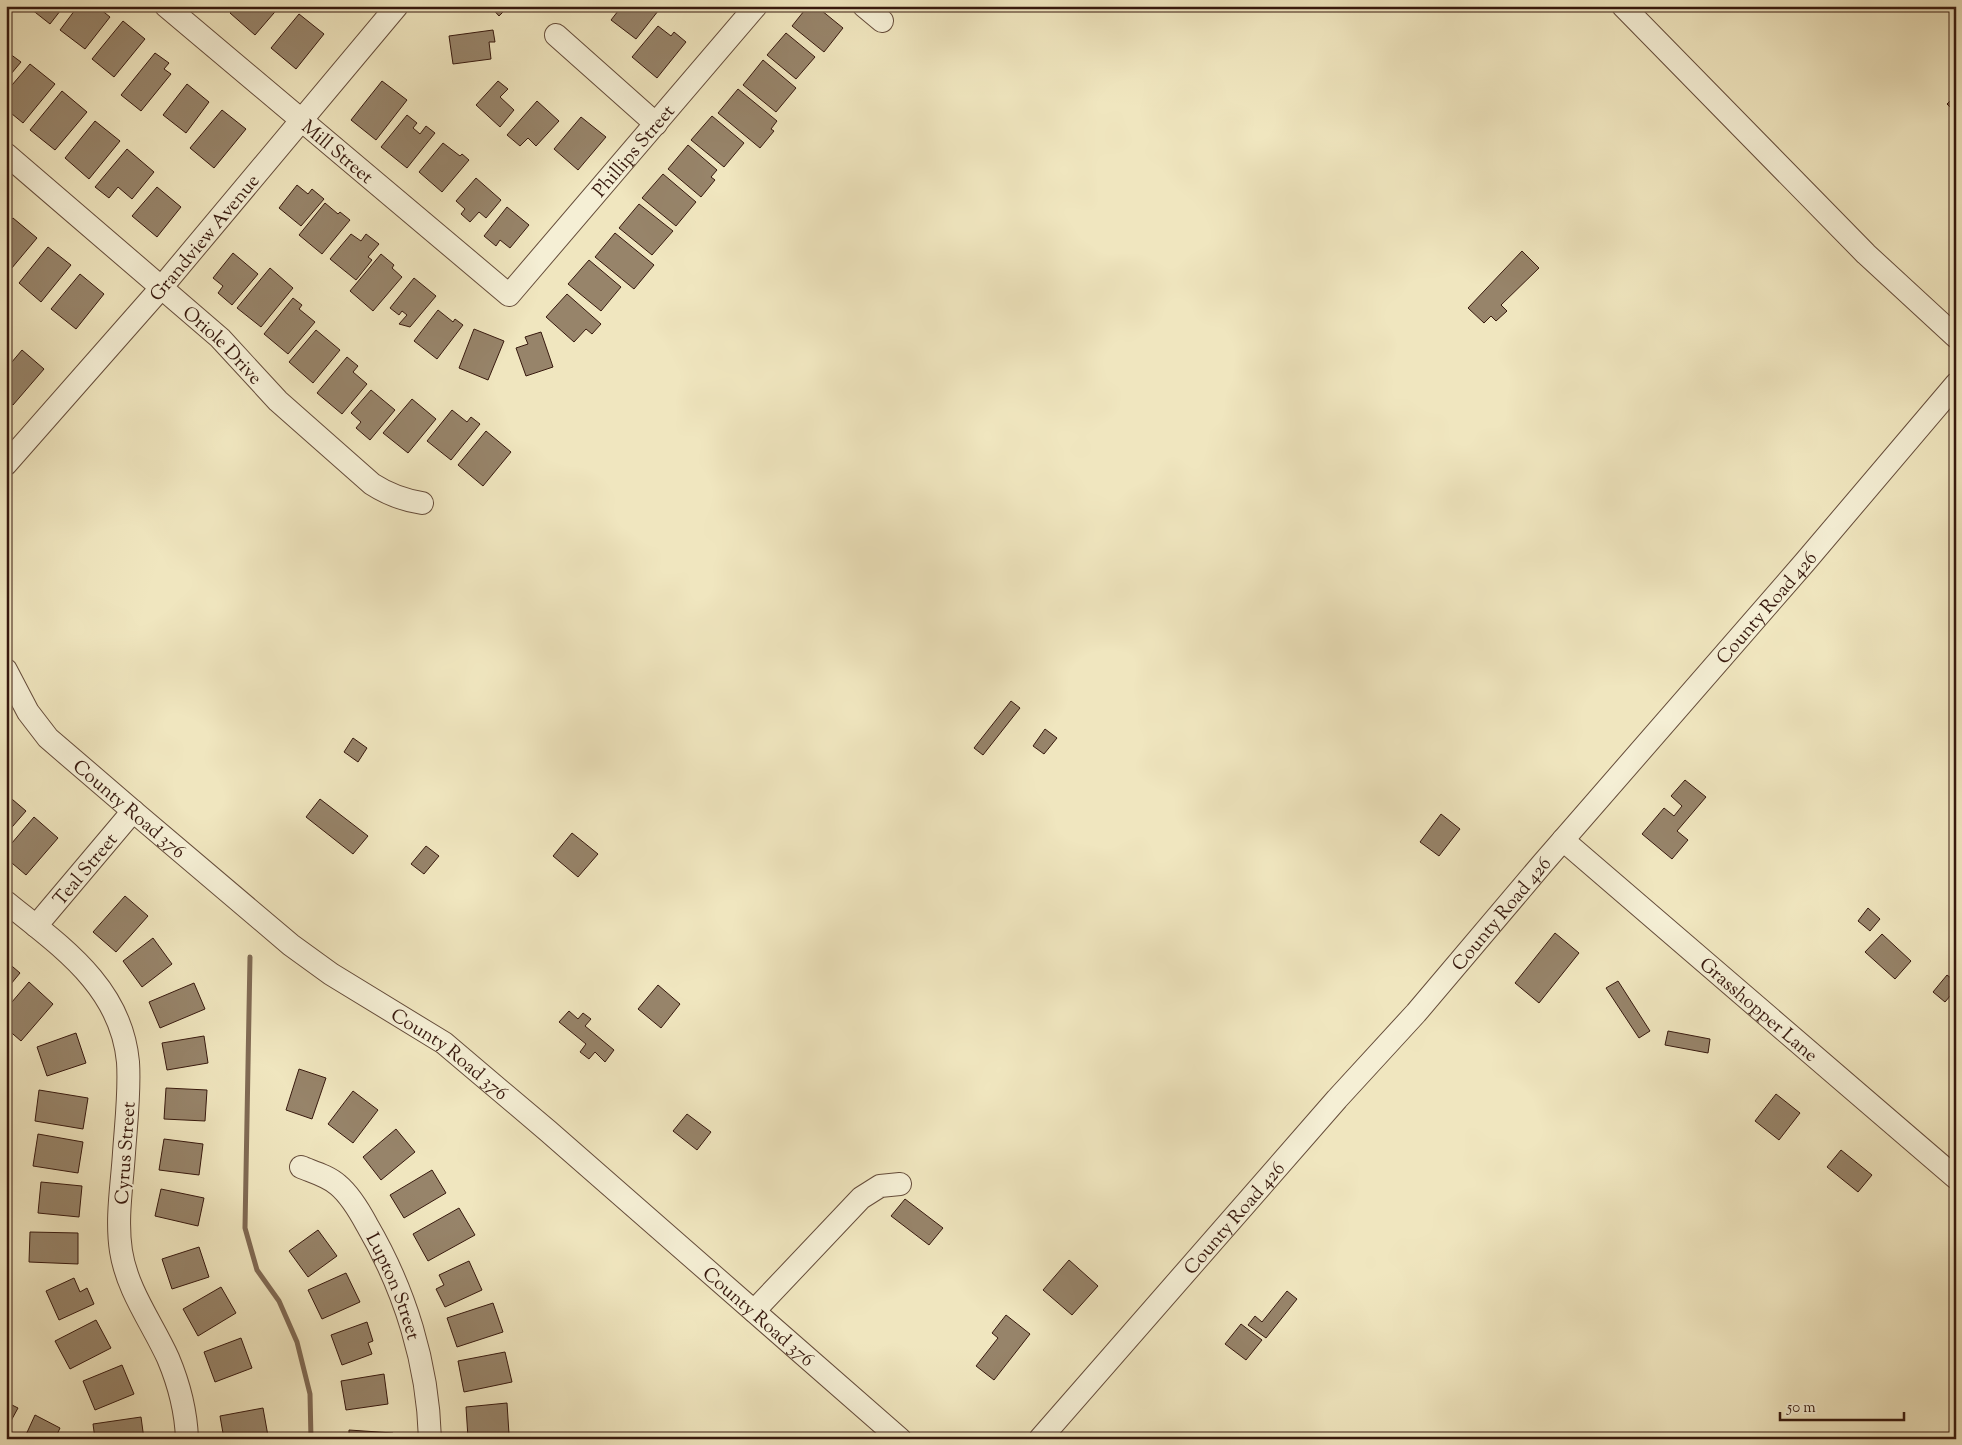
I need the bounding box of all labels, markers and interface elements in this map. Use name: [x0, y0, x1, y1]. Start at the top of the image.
street label: Phillips Street: [587, 99, 682, 204]
street label: Mill Street: [295, 115, 379, 191]
street label: Grandview Avenue: [144, 169, 267, 308]
street label: Oriole Drive: [176, 301, 268, 392]
street label: County Road 426: [1711, 546, 1824, 671]
street label: County Road 376: [66, 754, 191, 866]
street label: Teal Street: [48, 828, 125, 913]
street label: County Road 426: [1446, 852, 1558, 978]
street label: Grasshopper Lane: [1693, 952, 1823, 1070]
street label: County Road 376: [385, 1003, 513, 1108]
street label: Cyrus Street: [109, 1100, 144, 1206]
street label: County Road 426: [1178, 1157, 1292, 1282]
street label: Lupton Street: [358, 1228, 426, 1344]
street label: County Road 376: [696, 1261, 819, 1374]
scale bar: [1780, 1390, 1903, 1422]
text: 50 m: [1786, 1398, 1816, 1419]

